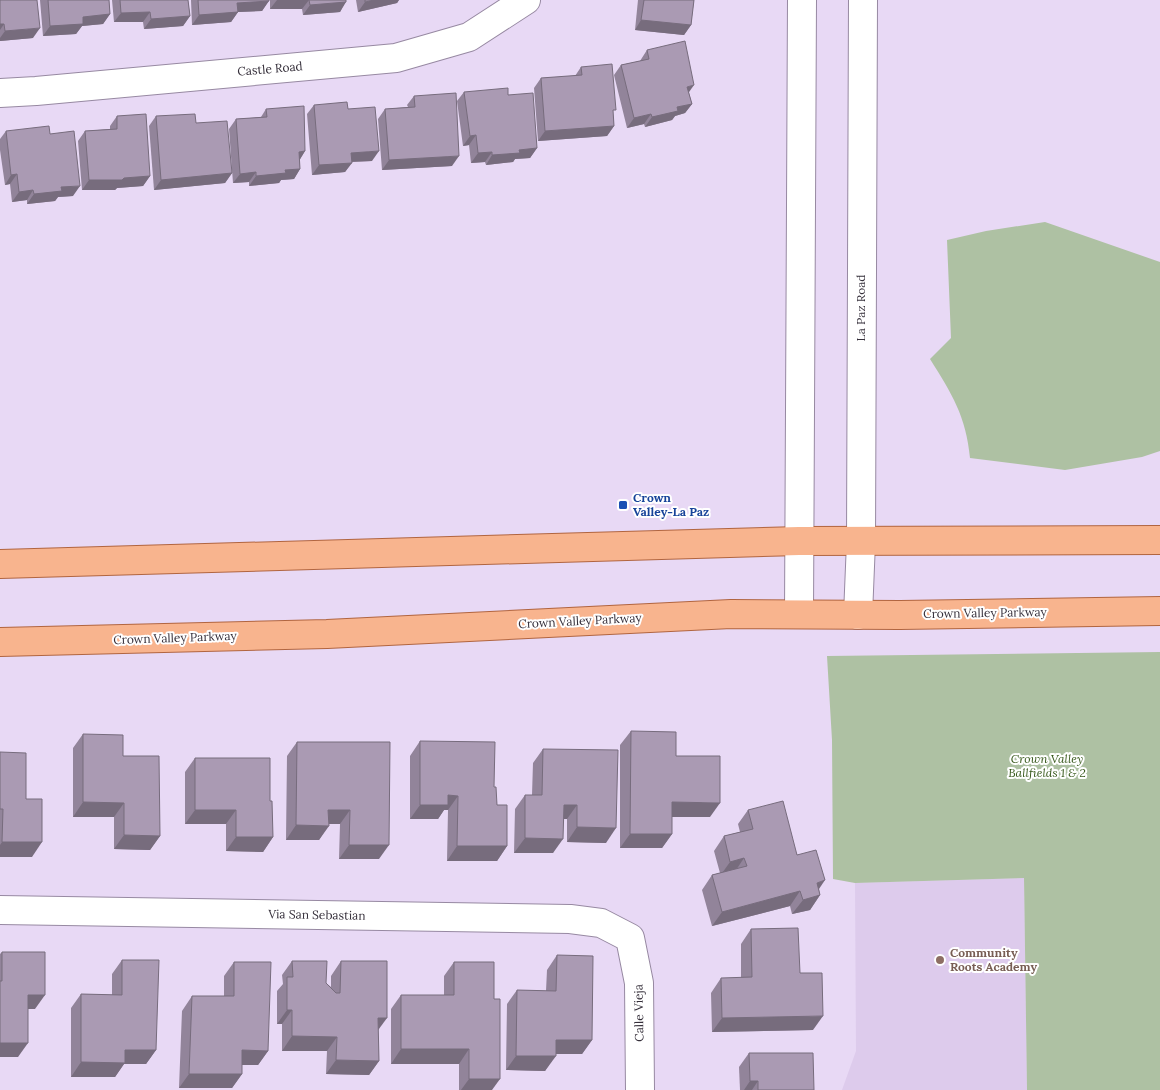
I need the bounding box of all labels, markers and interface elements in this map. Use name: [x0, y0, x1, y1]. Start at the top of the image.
street label: Castle Road: [237, 58, 303, 79]
street label: La Paz Road: [853, 274, 868, 342]
place label: Crown Valley-La Paz: [633, 490, 709, 519]
marker: Crown Valley-La Paz: [617, 499, 629, 511]
street label: Crown Valley Parkway: [923, 604, 1048, 621]
street label: Crown Valley Parkway: [518, 610, 643, 631]
street label: Crown Valley Parkway: [113, 628, 238, 647]
park label: Crown Valley Ballfields 1 & 2: [1008, 751, 1086, 780]
street label: Via San Sebastian: [267, 906, 366, 923]
place label: Community Roots Academy: [950, 945, 1037, 974]
marker: Community Roots Academy: [934, 954, 946, 966]
street label: Calle Vieja: [630, 984, 647, 1042]

